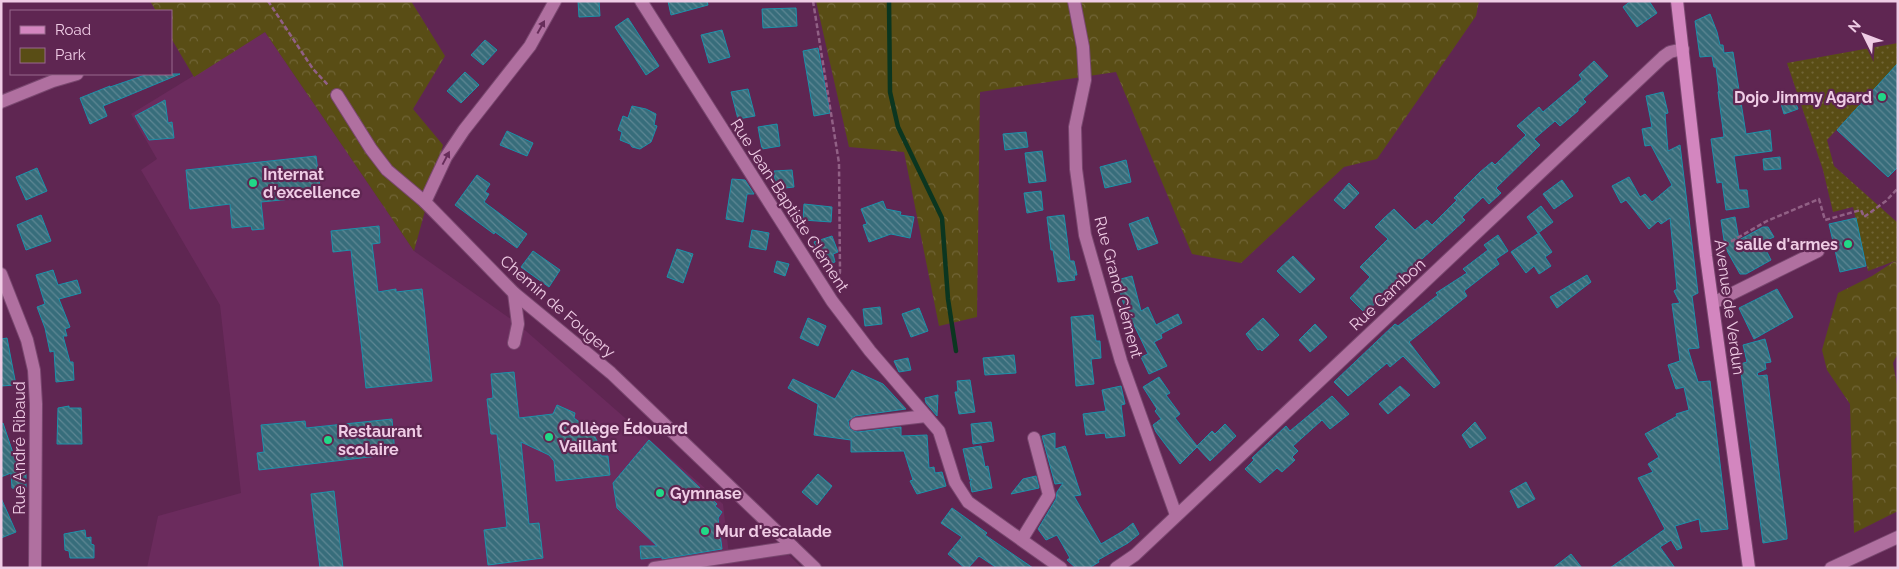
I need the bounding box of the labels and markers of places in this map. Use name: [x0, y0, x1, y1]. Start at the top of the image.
place label: Dojo Jimmy Agard: [1734, 88, 1872, 107]
marker: Dojo Jimmy Agard: [1876, 91, 1888, 103]
place label: Internat d'excellence: [263, 165, 361, 202]
marker: Internat d'excellence: [247, 177, 259, 189]
place label: salle d'armes: [1736, 235, 1838, 254]
marker: salle d'armes: [1842, 238, 1854, 250]
place label: Collège Édouard Vaillant: [559, 418, 688, 456]
place label: Restaurant scolaire: [338, 422, 422, 459]
marker: Collège Édouard Vaillant: [543, 431, 555, 443]
marker: Restaurant scolaire: [322, 434, 334, 446]
place label: Gymnase: [670, 484, 742, 503]
marker: Gymnase: [654, 487, 666, 499]
place label: Mur d'escalade: [715, 522, 832, 541]
marker: Mur d'escalade: [699, 525, 711, 537]

